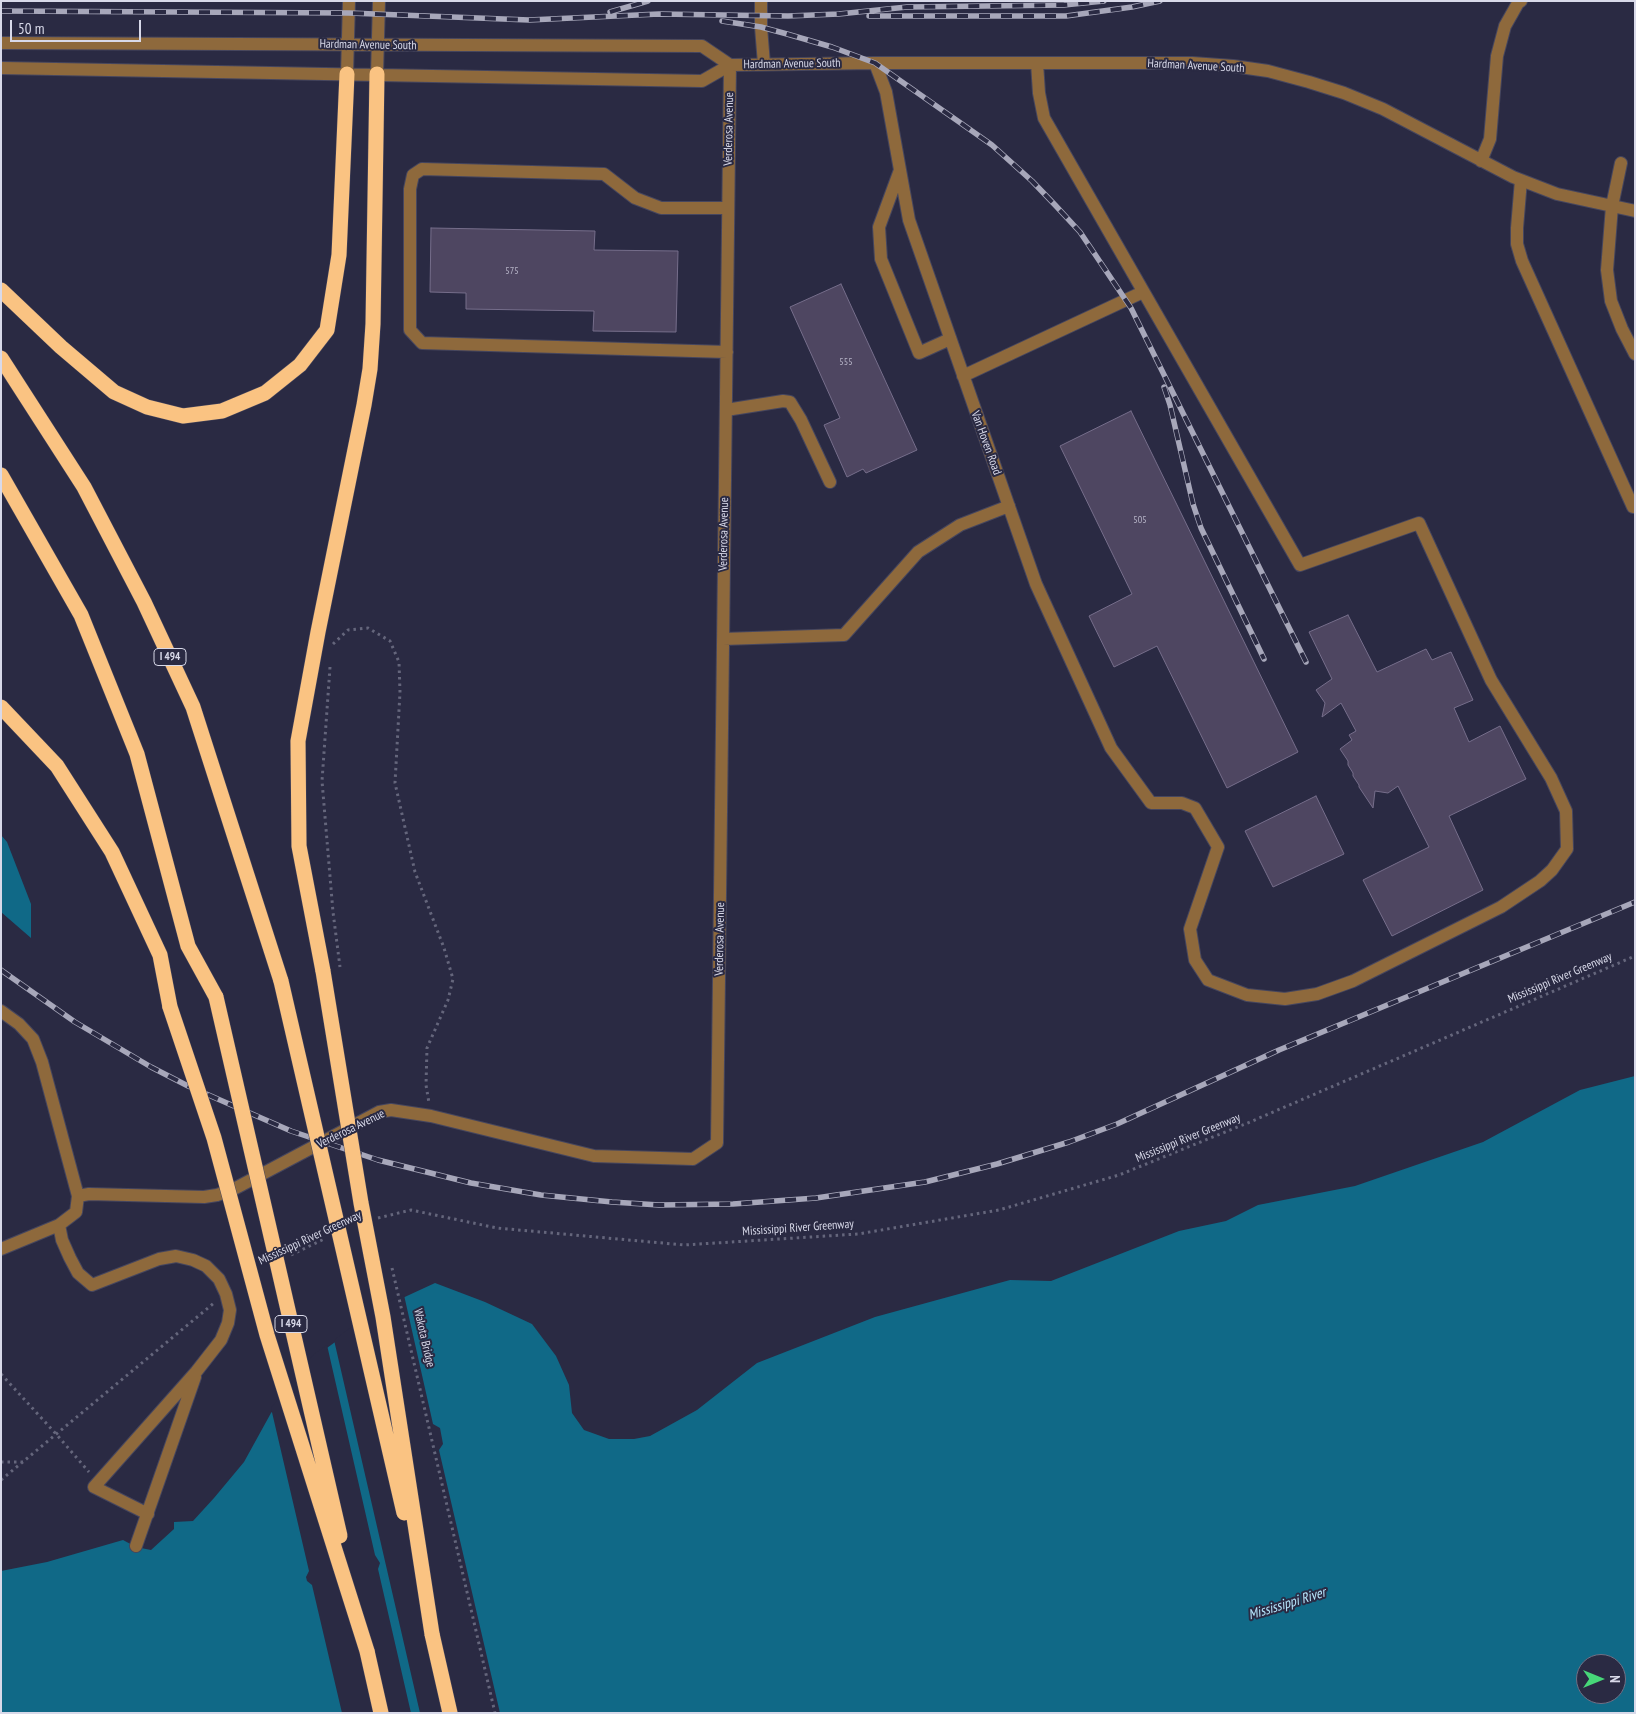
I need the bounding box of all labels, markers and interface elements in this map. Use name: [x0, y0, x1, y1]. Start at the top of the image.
scale bar: [12, 10, 144, 42]
text: 50 m: [18, 19, 44, 38]
street label: Hardman Avenue South: [319, 37, 417, 53]
street label: Hardman Avenue South: [743, 56, 841, 72]
street label: Hardman Avenue South: [1147, 56, 1245, 76]
street label: Verderosa Avenue: [721, 92, 737, 166]
house number: 575: [505, 265, 519, 277]
house number: 555: [839, 356, 853, 368]
street label: Van Hoven Road: [968, 409, 1004, 477]
street label: Verderosa Avenue: [716, 497, 732, 571]
house number: 505: [1133, 514, 1147, 526]
road number: I 494: [154, 649, 186, 666]
street label: Verderosa Avenue: [712, 902, 728, 976]
street label: Mississippi River Greenway: [1506, 950, 1614, 1006]
street label: Verderosa Avenue: [315, 1106, 387, 1152]
street label: Mississippi River Greenway: [1133, 1110, 1243, 1166]
street label: Mississippi River Greenway: [256, 1208, 364, 1268]
street label: Mississippi River Greenway: [742, 1217, 854, 1239]
street label: Wakota Bridge: [410, 1307, 438, 1369]
road number: I 494: [275, 1316, 307, 1332]
water label: Mississippi River: [1246, 1584, 1328, 1624]
north arrow: [1576, 1654, 1626, 1704]
text: N: [1606, 1675, 1624, 1683]

